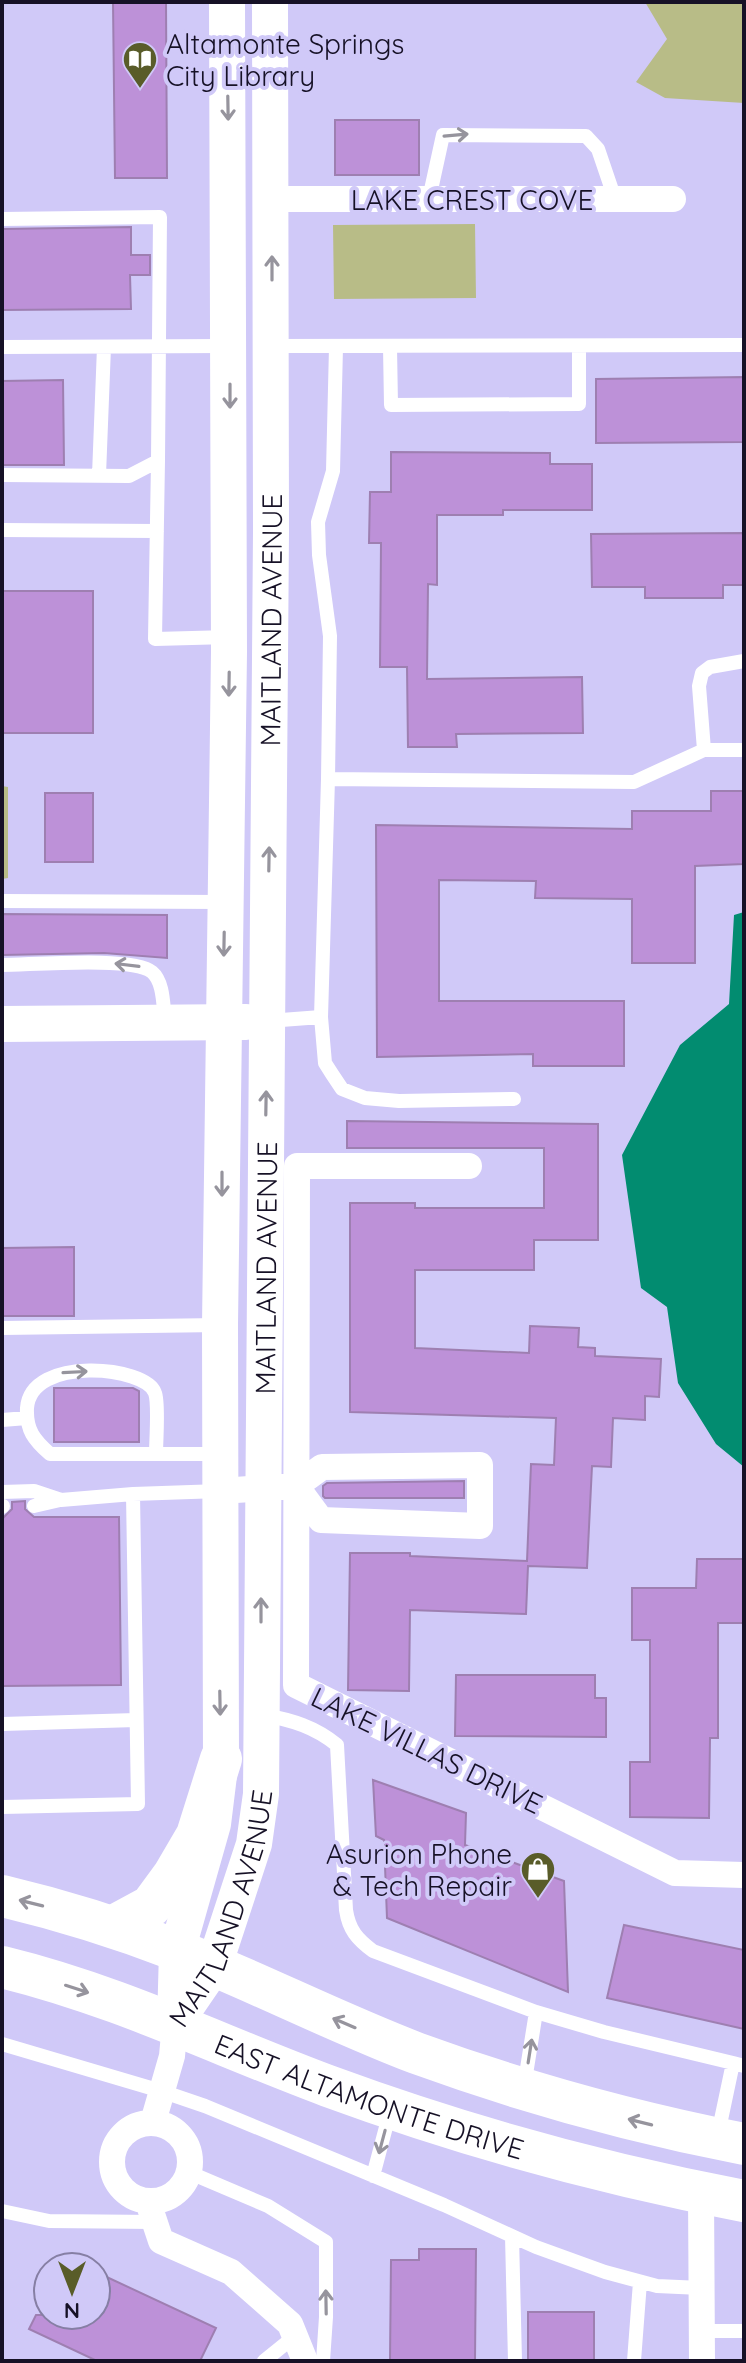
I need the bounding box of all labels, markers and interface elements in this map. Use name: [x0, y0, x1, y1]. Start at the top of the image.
place label: Altamonte Springs City Library: [166, 26, 404, 93]
library icon: Altamonte Springs City Library: [121, 40, 159, 90]
one-way arrow: [220, 94, 236, 121]
one-way arrow: [442, 127, 469, 142]
street label: LAKE CREST COVE: [351, 182, 593, 217]
one-way arrow: [264, 255, 280, 282]
one-way arrow: [222, 382, 238, 409]
street label: MAITLAND AVENUE: [252, 494, 289, 747]
one-way arrow: [221, 670, 237, 697]
one-way arrow: [261, 846, 276, 873]
one-way arrow: [217, 930, 232, 957]
one-way arrow: [114, 957, 141, 972]
one-way arrow: [259, 1090, 274, 1117]
street label: MAITLAND AVENUE: [247, 1141, 284, 1394]
one-way arrow: [214, 1170, 230, 1197]
one-way arrow: [61, 1365, 88, 1380]
one-way arrow: [253, 1597, 269, 1624]
street label: LAKE VILLAS DRIVE: [306, 1679, 548, 1821]
one-way arrow: [212, 1689, 228, 1716]
street label: MAITLAND AVENUE: [160, 1787, 279, 2033]
place label: Asurion Phone & Tech Repair: [326, 1836, 512, 1903]
shop icon: Asurion Phone & Tech Repair: [519, 1850, 557, 1900]
one-way arrow: [19, 1894, 44, 1909]
one-way arrow: [64, 1983, 89, 1998]
one-way arrow: [332, 2015, 357, 2030]
street label: EAST ALTAMONTE DRIVE: [210, 2025, 528, 2166]
one-way arrow: [523, 2039, 538, 2064]
one-way arrow: [628, 2113, 654, 2128]
one-way arrow: [374, 2128, 389, 2154]
north arrow: [32, 2251, 112, 2331]
one-way arrow: [318, 2289, 334, 2316]
text: N: [64, 2297, 80, 2325]

